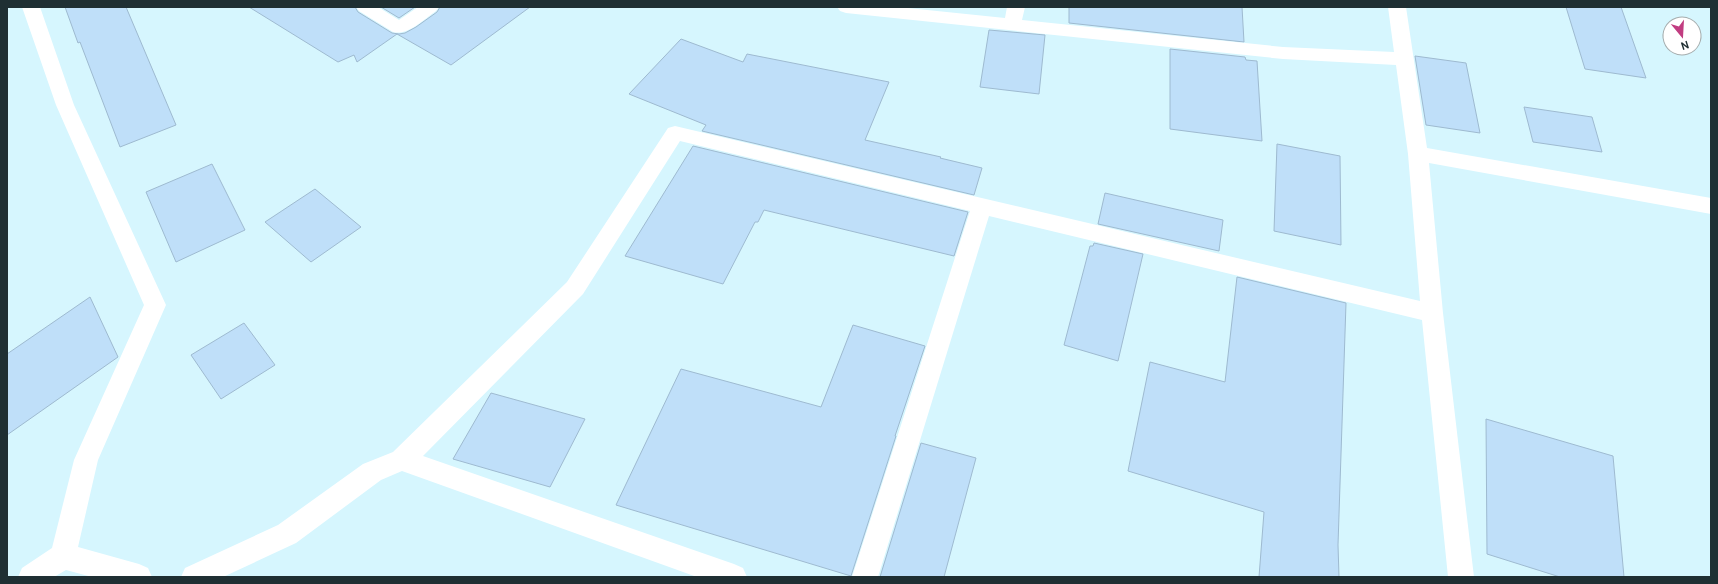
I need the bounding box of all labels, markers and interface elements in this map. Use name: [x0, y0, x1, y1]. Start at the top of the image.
north arrow: [1662, 16, 1702, 56]
text: N: [1679, 37, 1691, 52]

